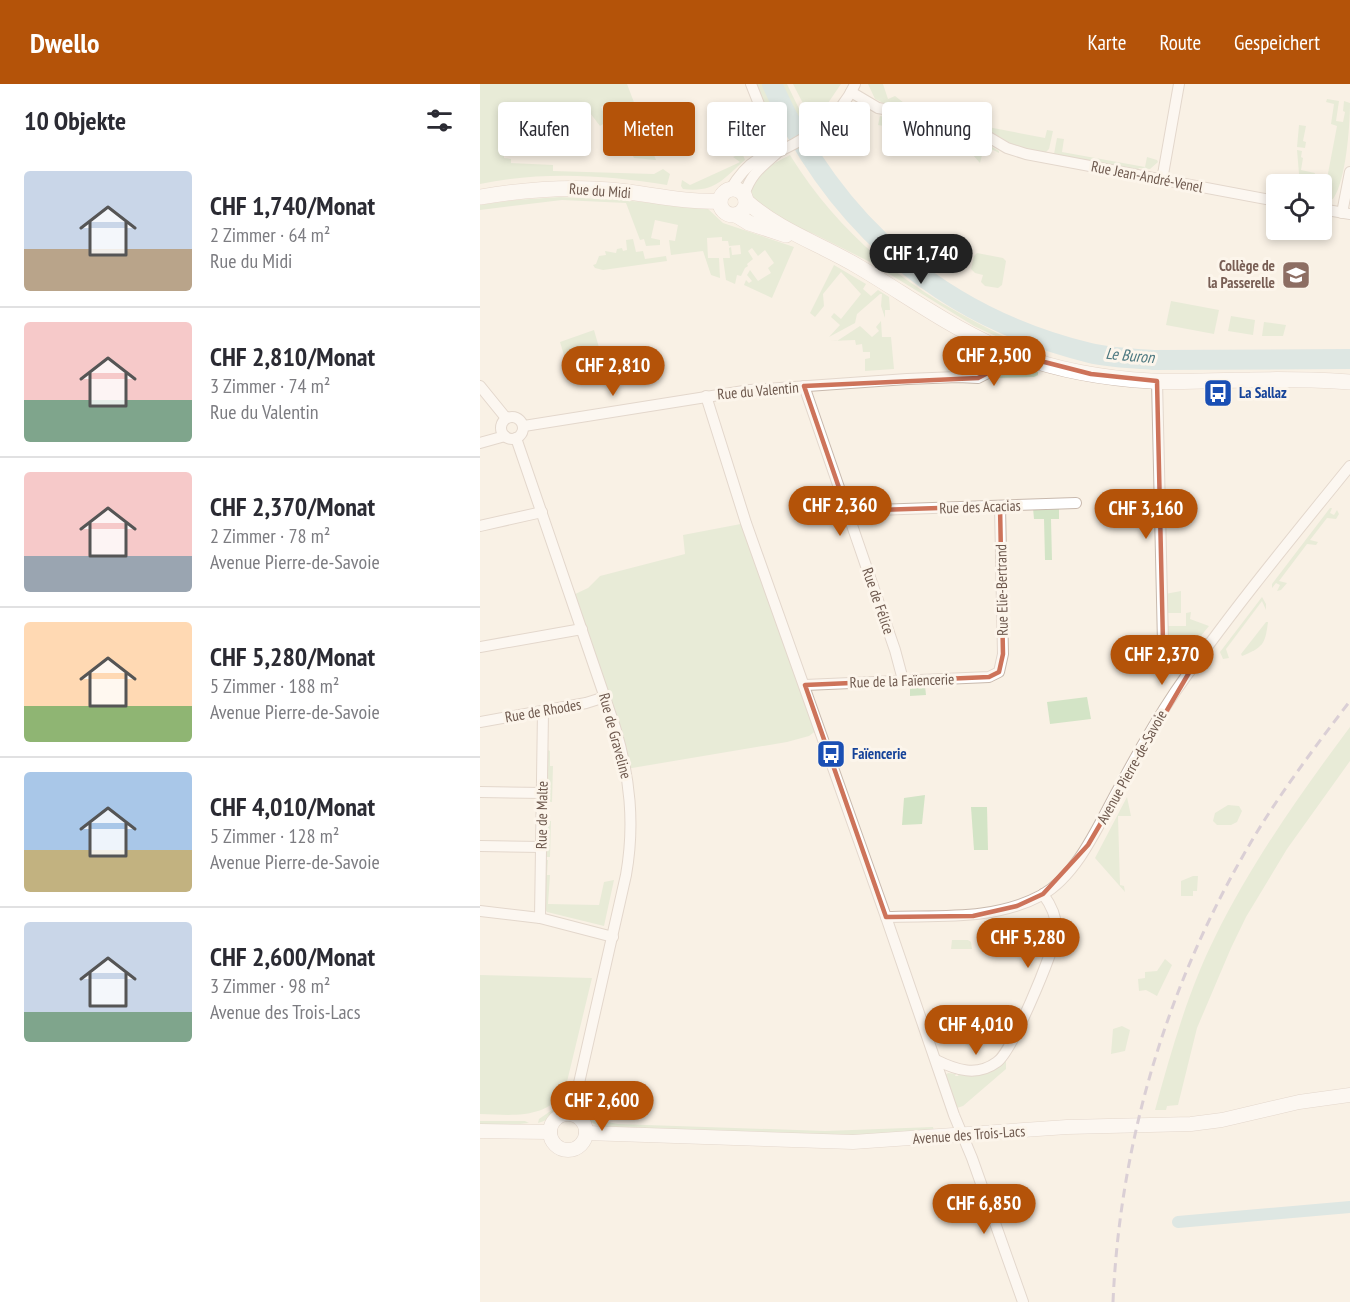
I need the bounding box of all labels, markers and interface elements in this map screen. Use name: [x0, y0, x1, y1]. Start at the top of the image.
text: Dwello: [30, 24, 100, 61]
text: Karte: [1088, 29, 1126, 56]
text: Route: [1159, 29, 1201, 56]
text: Gespeichert: [1234, 29, 1320, 56]
chip: Kaufen: [498, 102, 591, 156]
chip: Mieten: [603, 102, 695, 156]
chip: Filter: [707, 102, 787, 156]
chip: Neu: [799, 102, 870, 156]
chip: Wohnung: [882, 102, 992, 156]
text: 10 Objekte: [24, 104, 126, 137]
icon: filters: [423, 104, 456, 137]
street label: Rue Jean-André-Venel: [1090, 156, 1205, 197]
map controls: [1266, 174, 1332, 240]
button: locate: [1266, 174, 1332, 240]
street label: Rue du Midi: [569, 179, 632, 202]
text: CHF 1,740/Monat: [210, 189, 375, 222]
icon: home: [72, 195, 144, 267]
text: 2 Zimmer · 64 m²: [210, 222, 330, 248]
pin: CHF 1,740: [852, 234, 990, 285]
text: CHF 1,740: [884, 240, 958, 266]
text: Rue du Midi: [210, 248, 292, 274]
place label: Collège de la Passerelle: [1208, 256, 1275, 292]
school or university icon: Collège de la Passerelle: [1280, 259, 1312, 291]
pin: CHF 2,500: [925, 336, 1063, 387]
text: CHF 2,810/Monat: [210, 340, 375, 373]
text: CHF 2,500: [957, 342, 1031, 368]
water label: Le Buron: [1105, 343, 1156, 367]
icon: home: [72, 346, 144, 418]
pin: CHF 2,810: [544, 346, 682, 397]
text: CHF 2,810: [576, 352, 650, 378]
text: 3 Zimmer · 74 m²: [210, 373, 330, 399]
street label: Rue du Valentin: [717, 377, 799, 404]
bus stop icon: La Sallaz: [1202, 377, 1234, 409]
place label: La Sallaz: [1239, 383, 1287, 402]
text: Rue du Valentin: [210, 399, 319, 425]
pin: CHF 2,360: [771, 486, 909, 537]
pin: CHF 3,160: [1077, 489, 1215, 540]
text: CHF 2,370/Monat: [210, 490, 375, 523]
text: CHF 2,360: [803, 492, 877, 518]
text: CHF 3,160: [1109, 495, 1183, 521]
icon: home: [72, 496, 144, 568]
street label: Rue des Acacias: [939, 496, 1021, 517]
text: 2 Zimmer · 78 m²: [210, 523, 330, 549]
street label: Rue Elie-Bertrand: [991, 544, 1012, 636]
text: Avenue Pierre-de-Savoie: [210, 549, 380, 575]
street label: Rue de Félice: [858, 565, 899, 637]
pin: CHF 2,370: [1093, 635, 1231, 686]
text: CHF 5,280/Monat: [210, 640, 375, 673]
text: CHF 2,370: [1125, 641, 1199, 667]
icon: home: [72, 646, 144, 718]
street label: Rue de la Faïencerie: [849, 669, 955, 692]
text: 5 Zimmer · 188 m²: [210, 673, 339, 699]
street label: Rue de Graveline: [595, 691, 636, 781]
street label: Rue de Rhodes: [503, 694, 582, 727]
text: Avenue Pierre-de-Savoie: [210, 699, 380, 725]
street label: Avenue Pierre-de-Savoie: [1092, 706, 1171, 827]
bus stop icon: Faïencerie: [815, 738, 847, 770]
place label: Faïencerie: [852, 744, 907, 763]
street label: Rue de Malte: [531, 781, 552, 849]
text: CHF 4,010/Monat: [210, 790, 375, 823]
icon: home: [72, 796, 144, 868]
text: 5 Zimmer · 128 m²: [210, 823, 339, 849]
text: Avenue Pierre-de-Savoie: [210, 849, 380, 875]
pin: CHF 5,280: [959, 918, 1097, 969]
text: CHF 5,280: [991, 924, 1065, 950]
text: CHF 2,600/Monat: [210, 940, 375, 973]
icon: home: [72, 946, 144, 1018]
text: 3 Zimmer · 98 m²: [210, 973, 330, 999]
text: Avenue des Trois-Lacs: [210, 999, 360, 1025]
pin: CHF 4,010: [907, 1005, 1045, 1056]
text: CHF 4,010: [939, 1011, 1013, 1037]
pin: CHF 2,600: [533, 1081, 671, 1132]
text: CHF 2,600: [565, 1087, 639, 1113]
street label: Avenue des Trois-Lacs: [912, 1121, 1026, 1148]
pin: CHF 6,850: [915, 1184, 1053, 1235]
text: CHF 6,850: [947, 1190, 1021, 1216]

